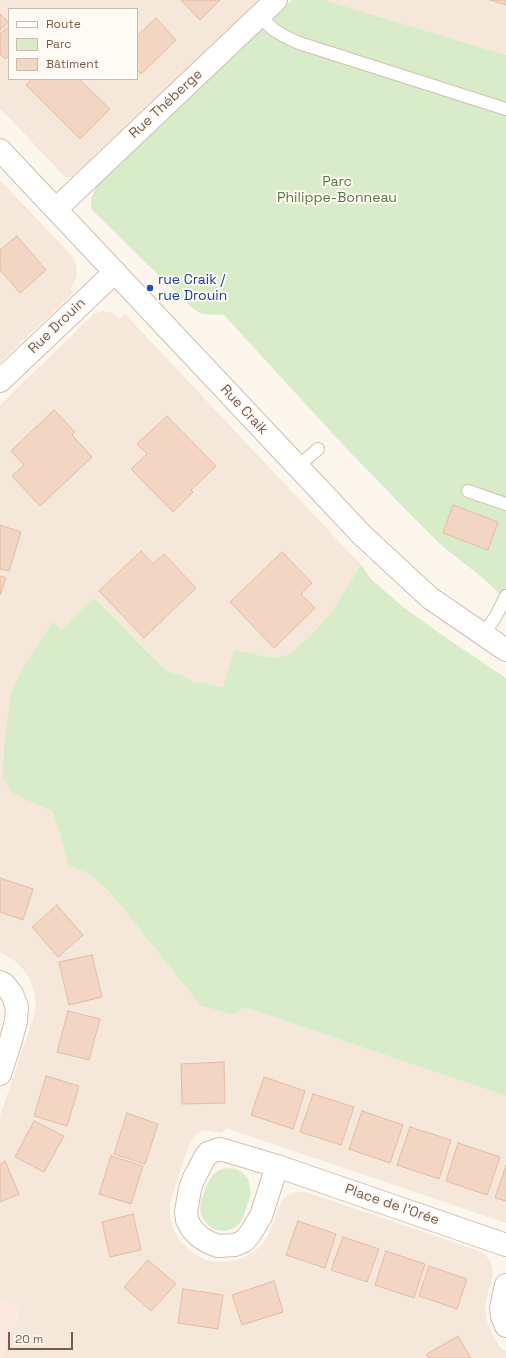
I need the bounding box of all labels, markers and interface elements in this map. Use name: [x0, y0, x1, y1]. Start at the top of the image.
legend: [8, 8, 138, 80]
text: Route: [46, 16, 81, 32]
text: Parc: [46, 36, 71, 52]
text: Bâtiment: [46, 56, 99, 72]
street label: Rue Théberge: [126, 66, 206, 142]
park label: Parc Philippe-Bonneau: [277, 174, 397, 206]
place label: rue Craik / rue Drouin: [158, 272, 227, 304]
marker: rue Craik / rue Drouin: [145, 283, 155, 293]
street label: Rue Drouin: [25, 295, 89, 357]
street label: Rue Craik: [217, 381, 271, 439]
street label: Place de l'Orée: [343, 1181, 441, 1229]
scale bar: [10, 1324, 75, 1350]
text: 20 m: [15, 1331, 43, 1347]

